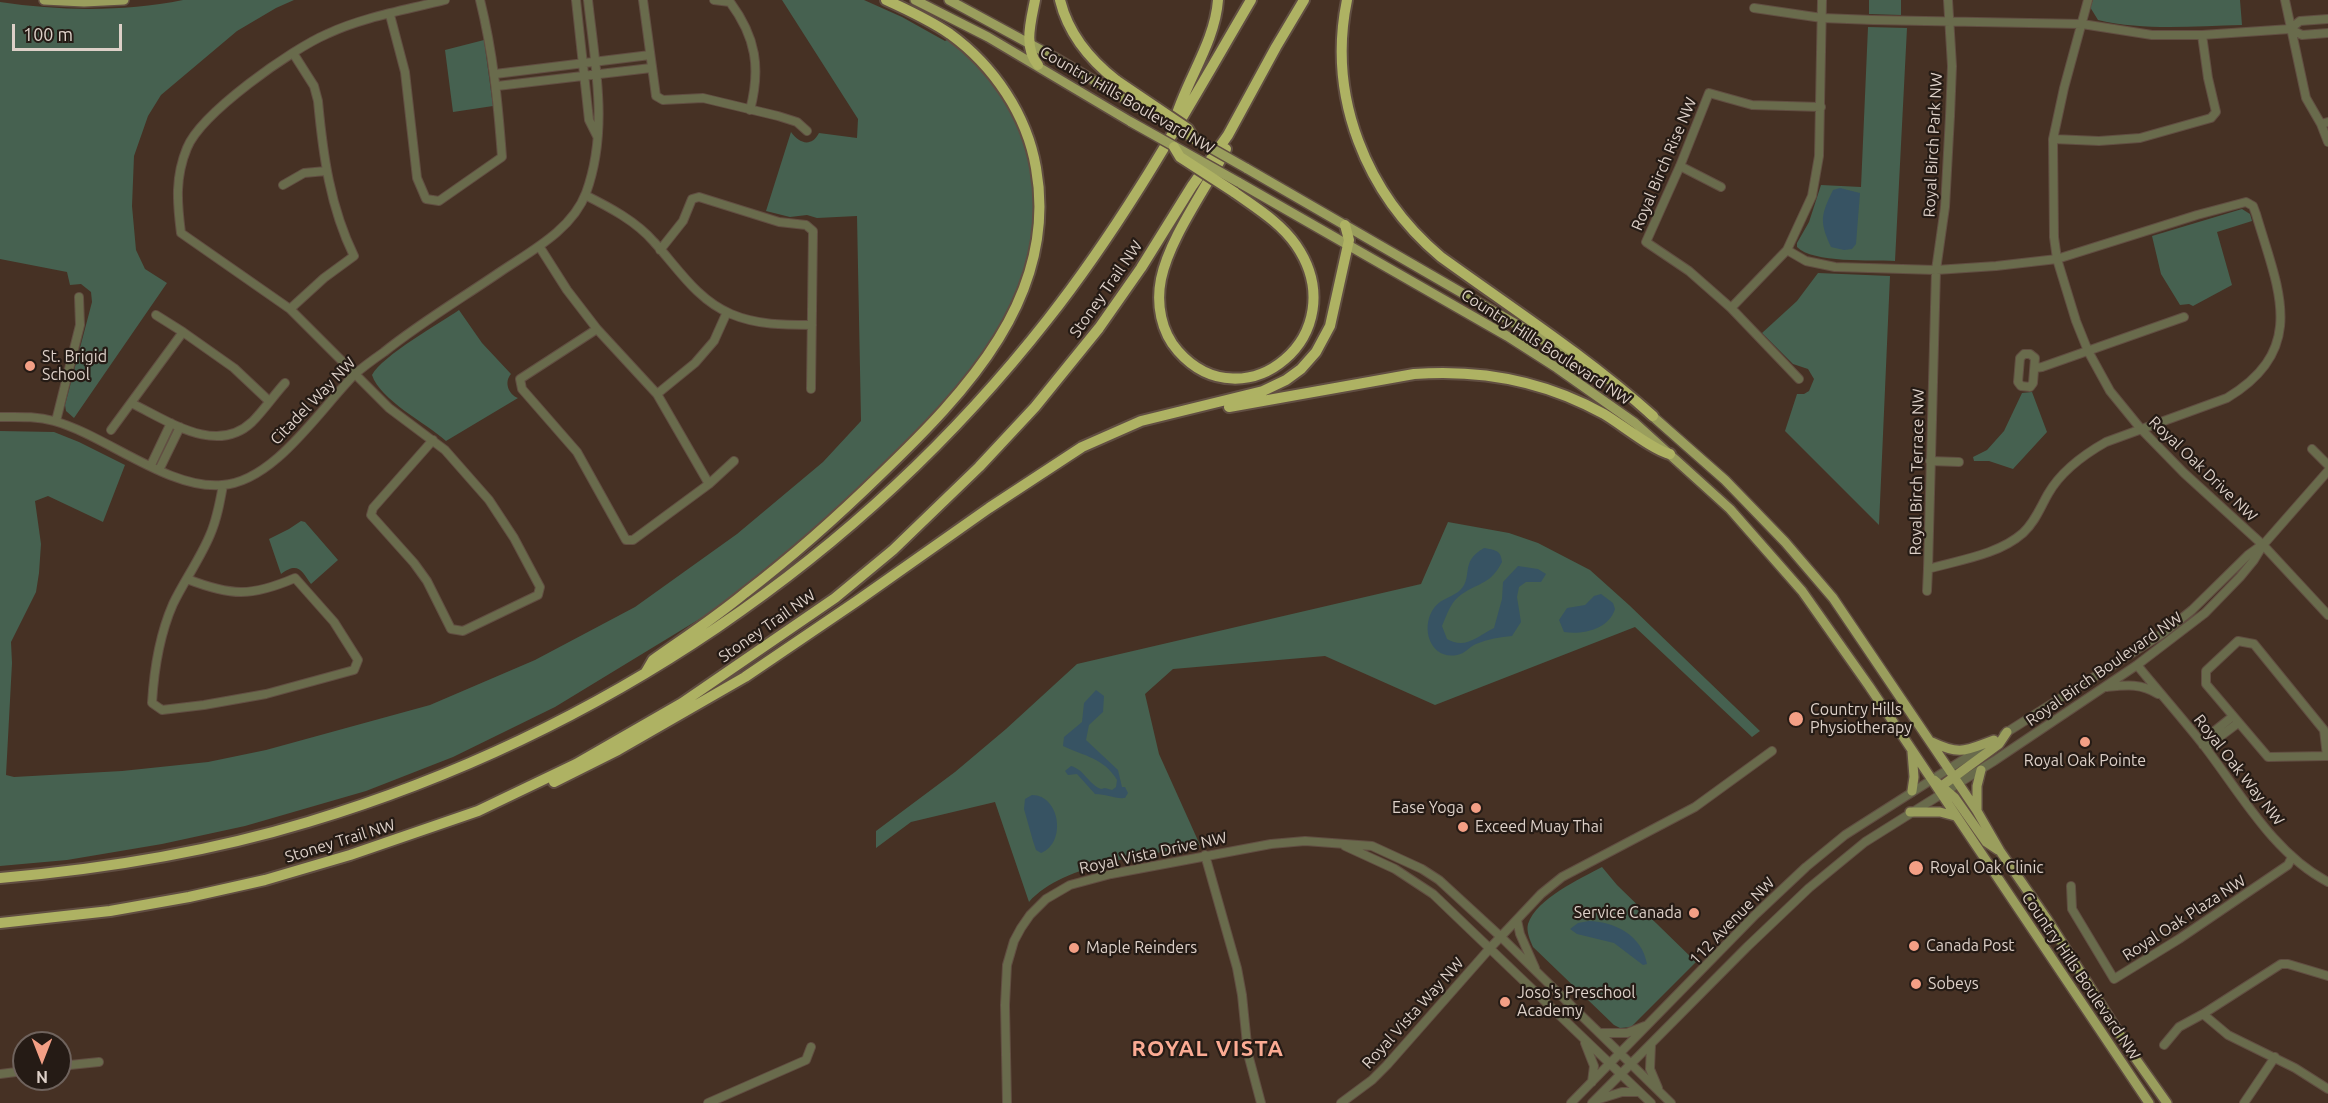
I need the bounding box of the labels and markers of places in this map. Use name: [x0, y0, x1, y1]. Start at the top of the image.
place label: St. Brigid School: [42, 347, 107, 385]
marker: St. Brigid School: [23, 359, 37, 373]
place label: Country Hills Physiotherapy: [1810, 700, 1912, 738]
marker: Country Hills Physiotherapy: [1787, 710, 1805, 728]
marker: Royal Oak Pointe: [2078, 735, 2092, 749]
place label: Royal Oak Pointe: [2024, 751, 2146, 771]
place label: Ease Yoga: [1392, 798, 1464, 818]
marker: Ease Yoga: [1469, 801, 1483, 815]
place label: Exceed Muay Thai: [1475, 817, 1603, 837]
marker: Exceed Muay Thai: [1456, 820, 1470, 834]
place label: Royal Oak Clinic: [1930, 858, 2044, 878]
marker: Royal Oak Clinic: [1907, 859, 1925, 877]
place label: Service Canada: [1574, 903, 1682, 923]
marker: Service Canada: [1687, 906, 1701, 920]
place label: Canada Post: [1926, 936, 2015, 956]
place label: Maple Reinders: [1086, 938, 1197, 958]
marker: Canada Post: [1907, 939, 1921, 953]
marker: Maple Reinders: [1067, 941, 1081, 955]
place label: Sobeys: [1928, 974, 1979, 994]
marker: Sobeys: [1909, 977, 1923, 991]
place label: Joso's Preschool Academy: [1517, 983, 1636, 1021]
marker: Joso's Preschool Academy: [1498, 995, 1512, 1009]

